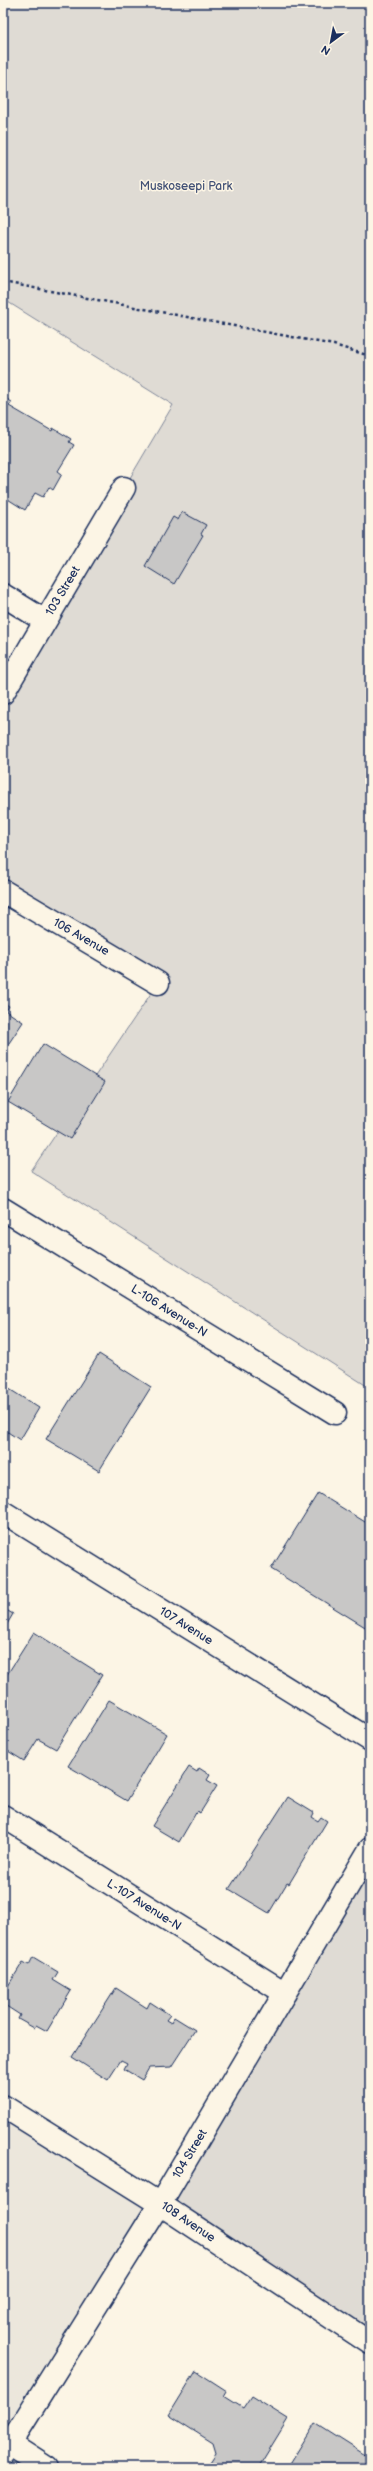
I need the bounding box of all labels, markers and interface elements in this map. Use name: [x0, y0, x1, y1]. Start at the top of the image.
north arrow: [311, 22, 351, 62]
text: N: [319, 42, 333, 58]
park label: Muskoseepi Park: [140, 179, 232, 194]
street label: 103 Street: [42, 563, 84, 618]
street label: 106 Avenue: [50, 915, 112, 959]
street label: L-106 Avenue-N: [128, 1282, 210, 1340]
street label: 107 Avenue: [156, 1604, 216, 1648]
street label: L-107 Avenue-N: [104, 1876, 184, 1934]
street label: 104 Street: [169, 2126, 211, 2181]
street label: 108 Avenue: [158, 2198, 218, 2246]

